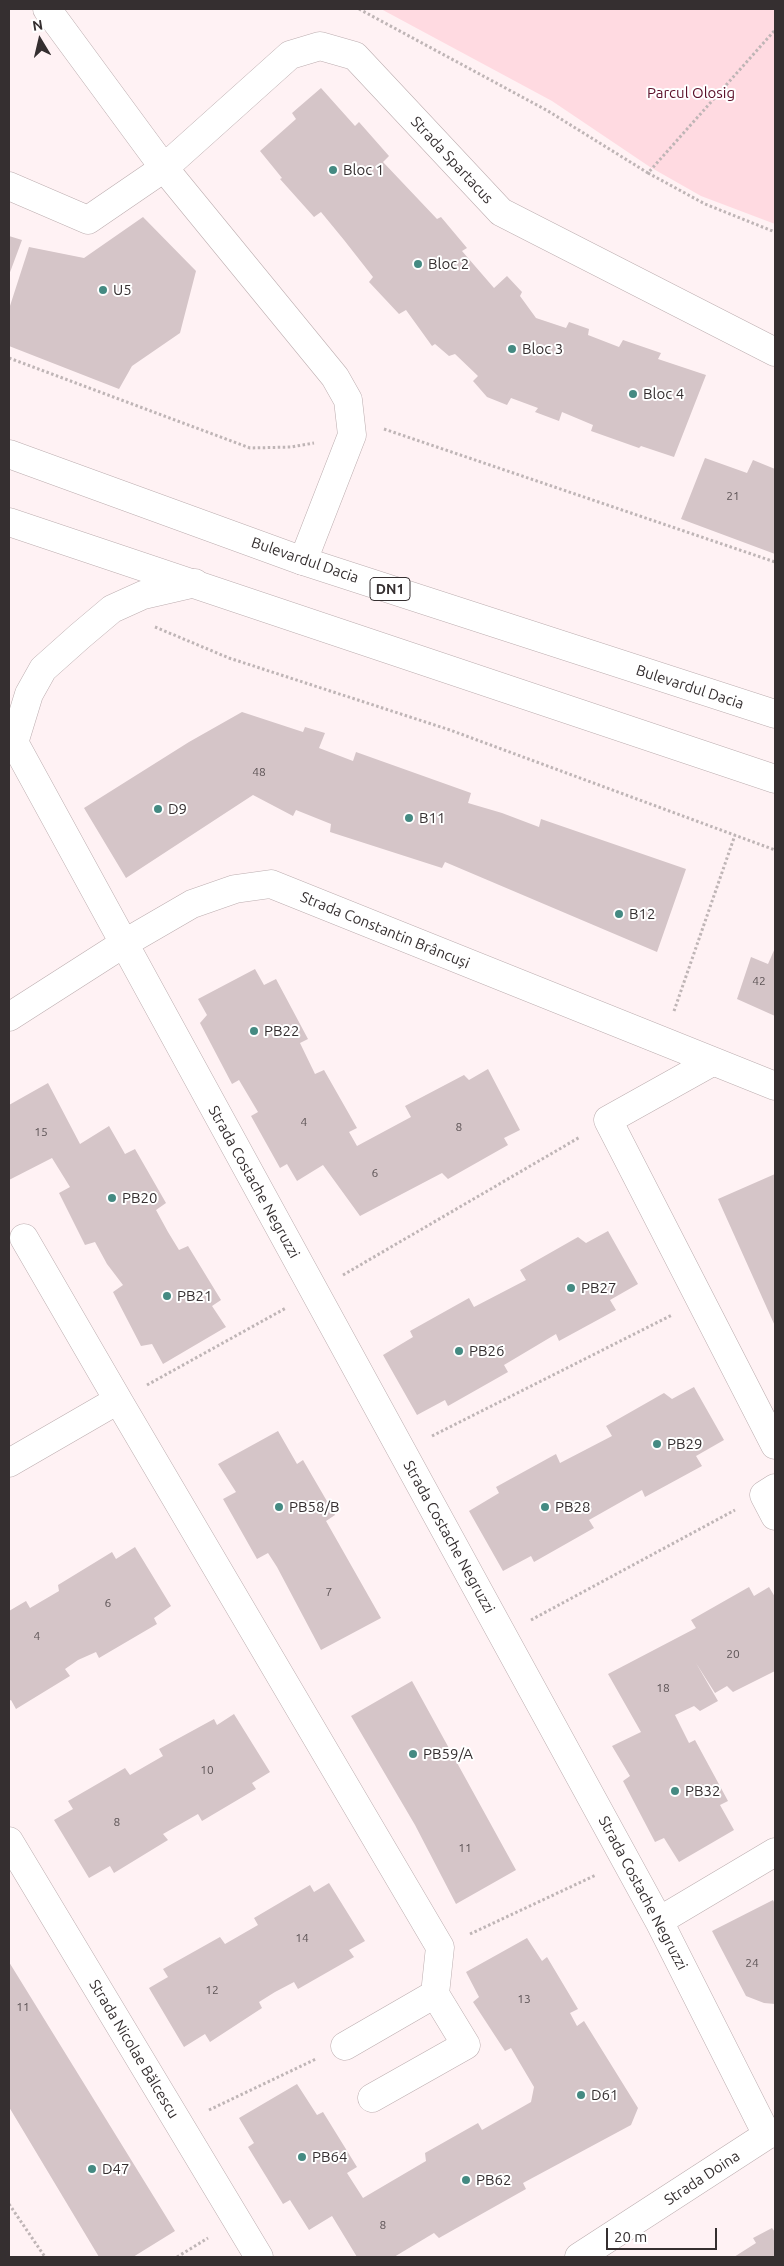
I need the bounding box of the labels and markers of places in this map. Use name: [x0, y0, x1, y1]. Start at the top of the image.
place label: Bloc 1: [343, 161, 384, 179]
marker: Bloc 1: [327, 164, 339, 176]
place label: Bloc 2: [428, 255, 469, 273]
marker: Bloc 2: [412, 258, 424, 270]
place label: U5: [113, 281, 132, 299]
marker: U5: [97, 284, 109, 296]
place label: Bloc 3: [522, 340, 563, 358]
marker: Bloc 3: [506, 343, 518, 355]
place label: Bloc 4: [643, 385, 684, 403]
marker: Bloc 4: [627, 388, 639, 400]
place label: D9: [168, 800, 187, 818]
marker: D9: [152, 803, 164, 815]
place label: B11: [419, 809, 445, 827]
marker: B11: [403, 812, 415, 824]
place label: B12: [629, 905, 655, 923]
marker: B12: [613, 908, 625, 920]
place label: PB22: [264, 1022, 299, 1040]
marker: PB22: [248, 1025, 260, 1037]
place label: PB20: [122, 1189, 157, 1207]
marker: PB20: [106, 1192, 118, 1204]
place label: PB27: [581, 1279, 616, 1297]
marker: PB27: [565, 1282, 577, 1294]
place label: PB21: [177, 1287, 212, 1305]
marker: PB21: [161, 1290, 173, 1302]
place label: PB26: [469, 1342, 504, 1360]
marker: PB26: [453, 1345, 465, 1357]
place label: PB29: [667, 1435, 702, 1453]
marker: PB29: [651, 1438, 663, 1450]
place label: PB58/B: [289, 1498, 339, 1516]
place label: PB28: [555, 1498, 590, 1516]
marker: PB58/B: [273, 1501, 285, 1513]
marker: PB28: [539, 1501, 551, 1513]
place label: PB59/A: [423, 1745, 473, 1763]
marker: PB59/A: [407, 1748, 419, 1760]
place label: PB32: [685, 1782, 720, 1800]
marker: PB32: [669, 1785, 681, 1797]
place label: D61: [591, 2086, 619, 2104]
marker: D61: [575, 2089, 587, 2101]
place label: PB64: [312, 2148, 347, 2166]
marker: PB64: [296, 2151, 308, 2163]
place label: D47: [102, 2160, 130, 2178]
marker: D47: [86, 2163, 98, 2175]
place label: PB62: [476, 2171, 511, 2189]
marker: PB62: [460, 2174, 472, 2186]

